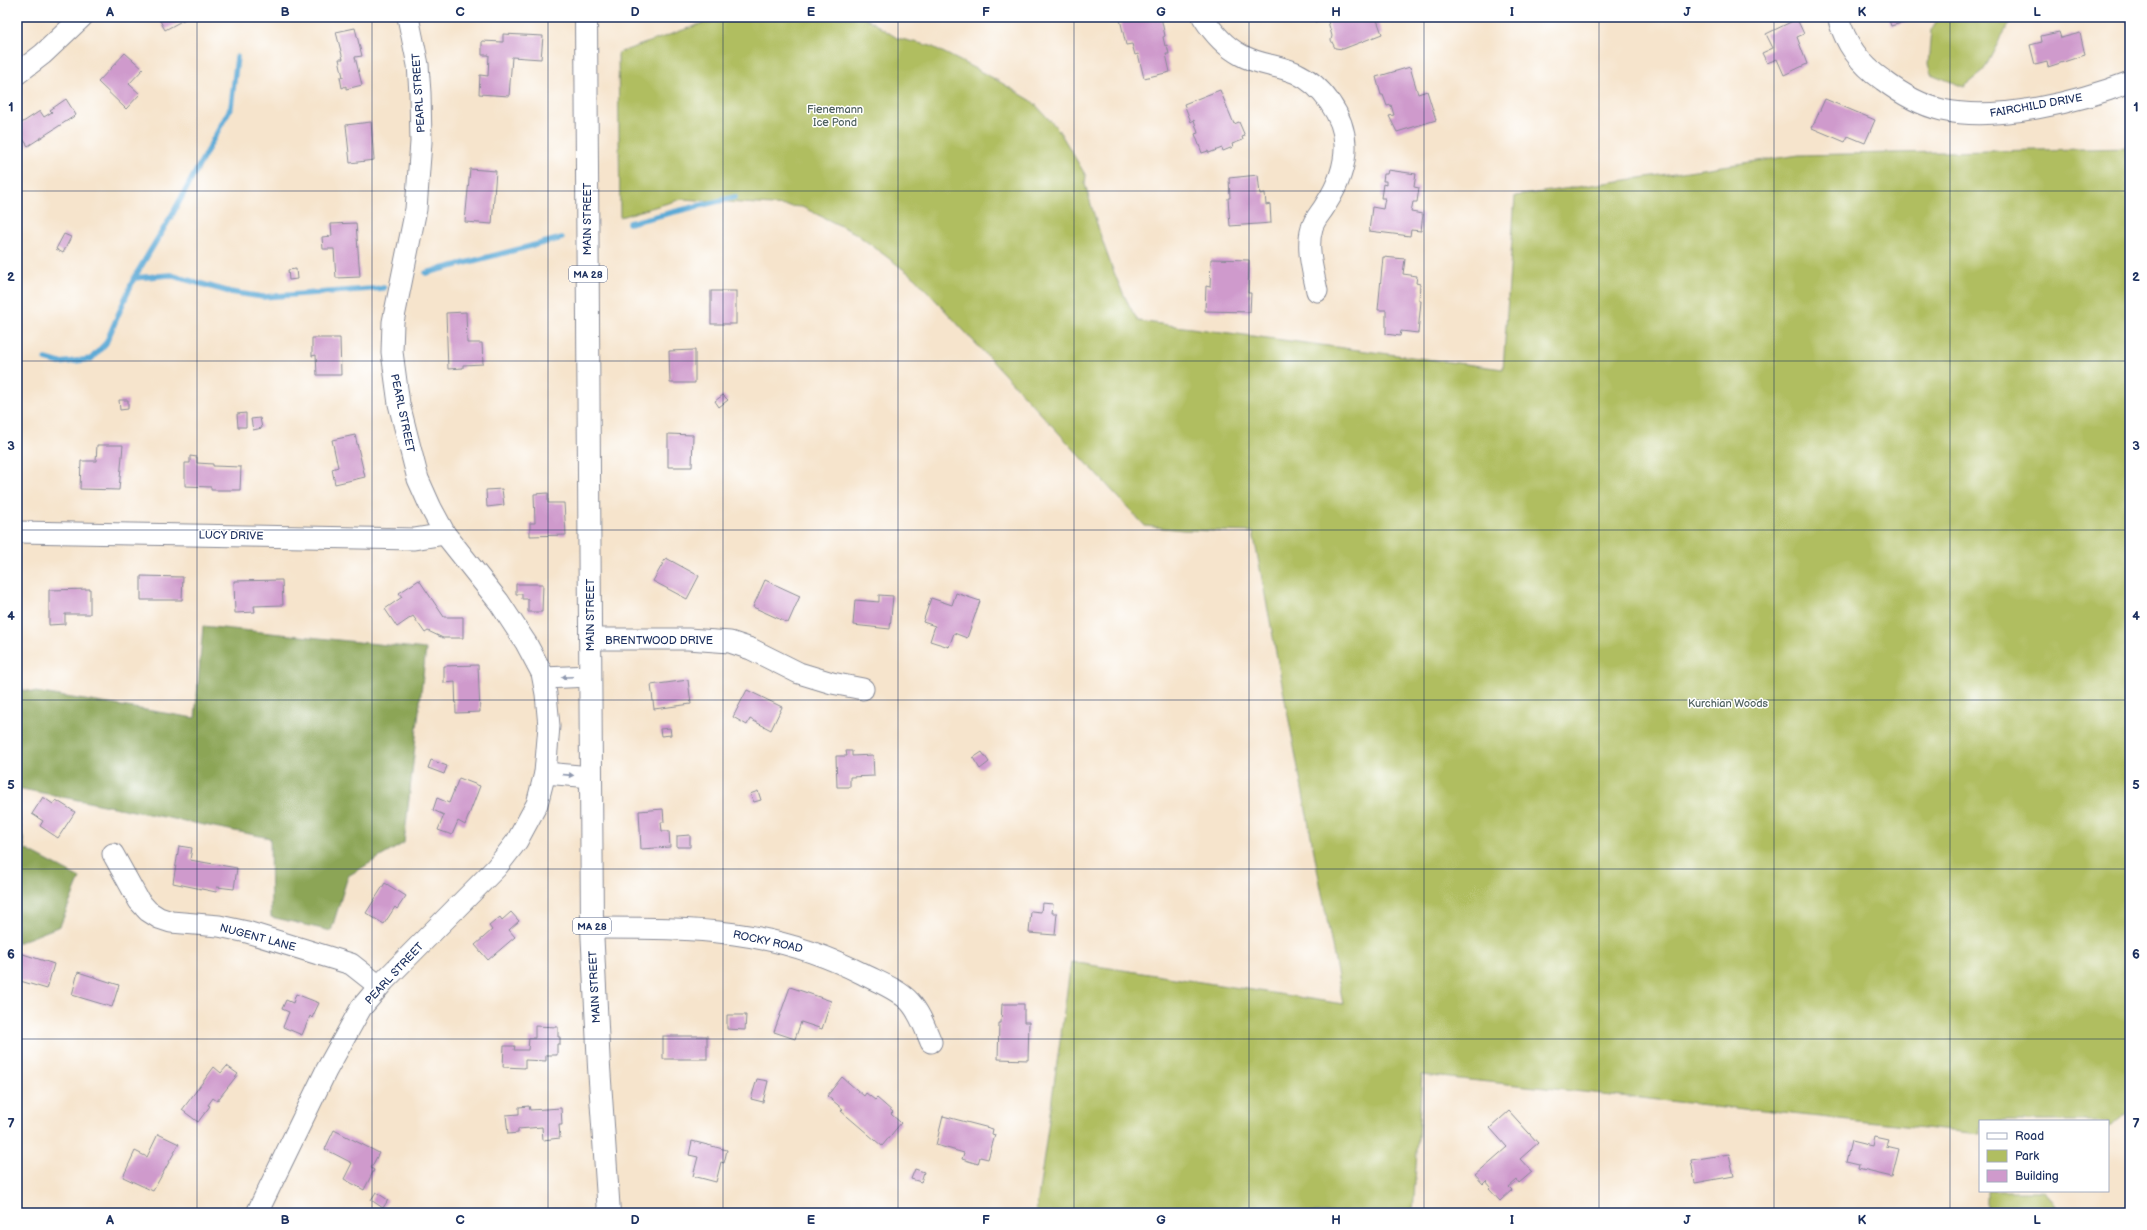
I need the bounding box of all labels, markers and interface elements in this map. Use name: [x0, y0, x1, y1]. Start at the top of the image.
text: A: [105, 4, 114, 20]
text: B: [280, 4, 290, 20]
text: C: [455, 4, 465, 20]
text: D: [630, 4, 640, 20]
text: E: [807, 4, 816, 20]
text: F: [982, 4, 990, 20]
text: G: [1156, 4, 1166, 20]
text: H: [1331, 4, 1341, 20]
text: I: [1510, 4, 1514, 20]
text: J: [1683, 4, 1691, 20]
text: K: [1858, 4, 1867, 20]
text: L: [2033, 4, 2041, 20]
street label: PEARL STREET: [409, 52, 428, 133]
street label: FAIRCHILD DRIVE: [1989, 91, 2083, 120]
text: 1: [8, 99, 14, 115]
text: 1: [2133, 99, 2139, 115]
park label: Fienemann Ice Pond: [807, 103, 863, 129]
street label: MAIN STREET: [581, 182, 594, 255]
road number: MA 28: [569, 266, 607, 282]
text: 2: [7, 269, 15, 285]
text: 2: [2132, 269, 2140, 285]
street label: PEARL STREET: [388, 373, 417, 454]
text: 3: [7, 438, 15, 454]
text: 3: [2132, 438, 2140, 454]
street label: LUCY DRIVE: [198, 528, 264, 543]
street label: MAIN STREET: [584, 578, 597, 651]
text: 4: [7, 608, 15, 624]
text: 4: [2132, 608, 2140, 624]
street label: BRENTWOOD DRIVE: [605, 634, 713, 647]
one-way arrow: [560, 674, 573, 680]
park label: Kurchian Woods: [1688, 697, 1768, 710]
one-way arrow: [562, 772, 574, 779]
text: 5: [7, 777, 15, 793]
text: 5: [2132, 777, 2140, 793]
road number: MA 28: [573, 918, 611, 934]
street label: NUGENT LANE: [218, 921, 297, 954]
street label: ROCKY ROAD: [732, 928, 804, 955]
street label: PEARL STREET: [362, 939, 427, 1007]
text: 6: [7, 946, 15, 962]
text: 6: [2132, 946, 2140, 962]
street label: MAIN STREET: [586, 950, 603, 1024]
text: 7: [7, 1116, 15, 1132]
text: 7: [2132, 1116, 2140, 1132]
legend: [1979, 1120, 2109, 1192]
text: Road: [2015, 1129, 2044, 1144]
text: Park: [2015, 1149, 2039, 1164]
text: Building: [2015, 1169, 2059, 1184]
text: A: [105, 1212, 114, 1228]
text: B: [280, 1212, 290, 1228]
text: C: [455, 1212, 465, 1228]
text: D: [630, 1212, 640, 1228]
text: E: [807, 1212, 816, 1228]
text: F: [982, 1212, 990, 1228]
text: G: [1156, 1212, 1166, 1228]
text: H: [1331, 1212, 1341, 1228]
text: I: [1510, 1212, 1514, 1228]
text: J: [1683, 1212, 1691, 1228]
text: K: [1858, 1212, 1867, 1228]
text: L: [2033, 1212, 2041, 1228]

